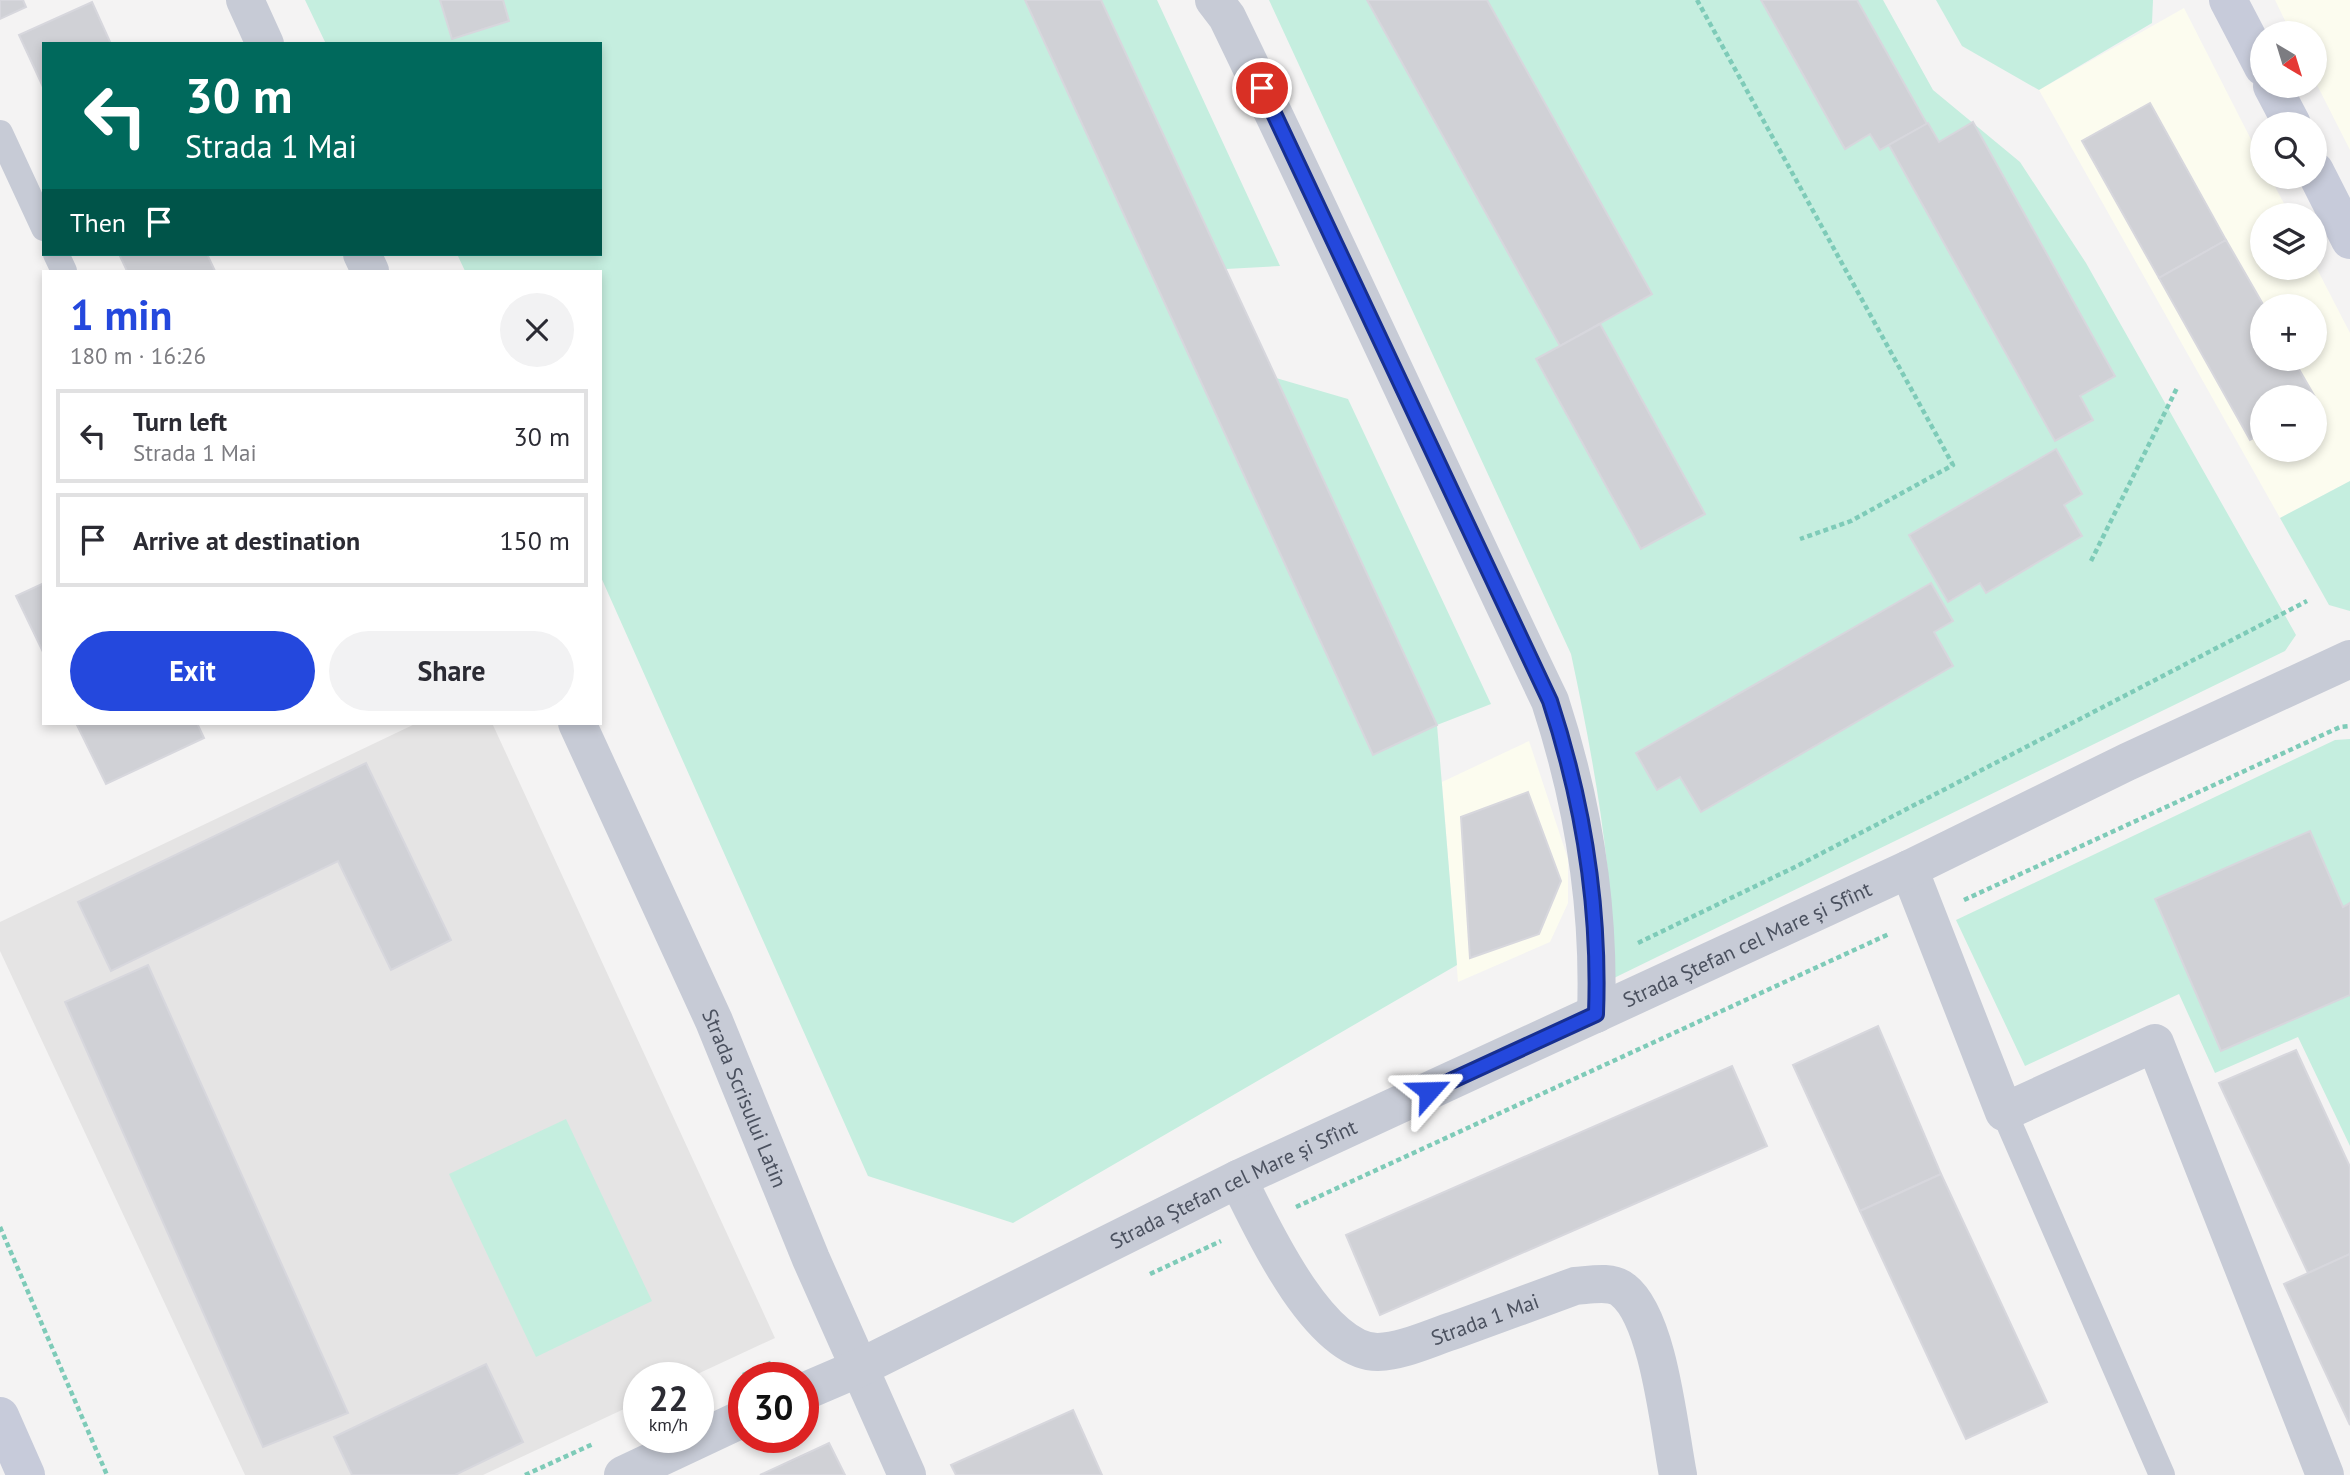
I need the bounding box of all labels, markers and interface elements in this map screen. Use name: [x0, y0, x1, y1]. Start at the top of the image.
north arrow: [2250, 21, 2328, 98]
map controls: [2250, 21, 2327, 462]
pin: [1232, 58, 1292, 118]
text: 30 m: [185, 63, 292, 127]
icon: arrive: [1243, 69, 1281, 107]
icon: left: [70, 70, 161, 161]
button: search: [2250, 112, 2327, 189]
text: Strada 1 Mai: [185, 125, 357, 167]
icon: arrive: [140, 203, 178, 241]
button: layers: [2250, 203, 2327, 280]
text: Then: [70, 206, 126, 239]
text: 1 min: [70, 287, 172, 342]
button: close: [500, 293, 574, 367]
button: +: [2250, 294, 2327, 371]
text: 180 m · 16:26: [70, 341, 206, 370]
button: −: [2250, 385, 2327, 462]
text: Turn left: [133, 405, 227, 438]
icon: left: [74, 417, 112, 455]
text: 30 m: [514, 420, 570, 453]
text: Strada 1 Mai: [133, 438, 257, 467]
icon: arrive: [74, 521, 112, 559]
text: Arrive at destination: [133, 524, 360, 557]
text: 150 m: [499, 524, 570, 557]
button: Exit: [70, 631, 315, 711]
button: Share: [329, 631, 574, 711]
street label: Strada Ștefan cel Mare și Sfînt: [1618, 875, 1875, 1013]
street label: Strada Scrisului Latin: [697, 1004, 794, 1191]
position arrow: [1392, 1054, 1466, 1128]
street label: Strada Ștefan cel Mare și Sfînt: [1105, 1113, 1361, 1254]
street label: Strada 1 Mai: [1427, 1287, 1543, 1351]
speed limit sign: 30: [728, 1362, 819, 1453]
text: 22: [649, 1375, 688, 1421]
text: km/h: [649, 1413, 688, 1436]

